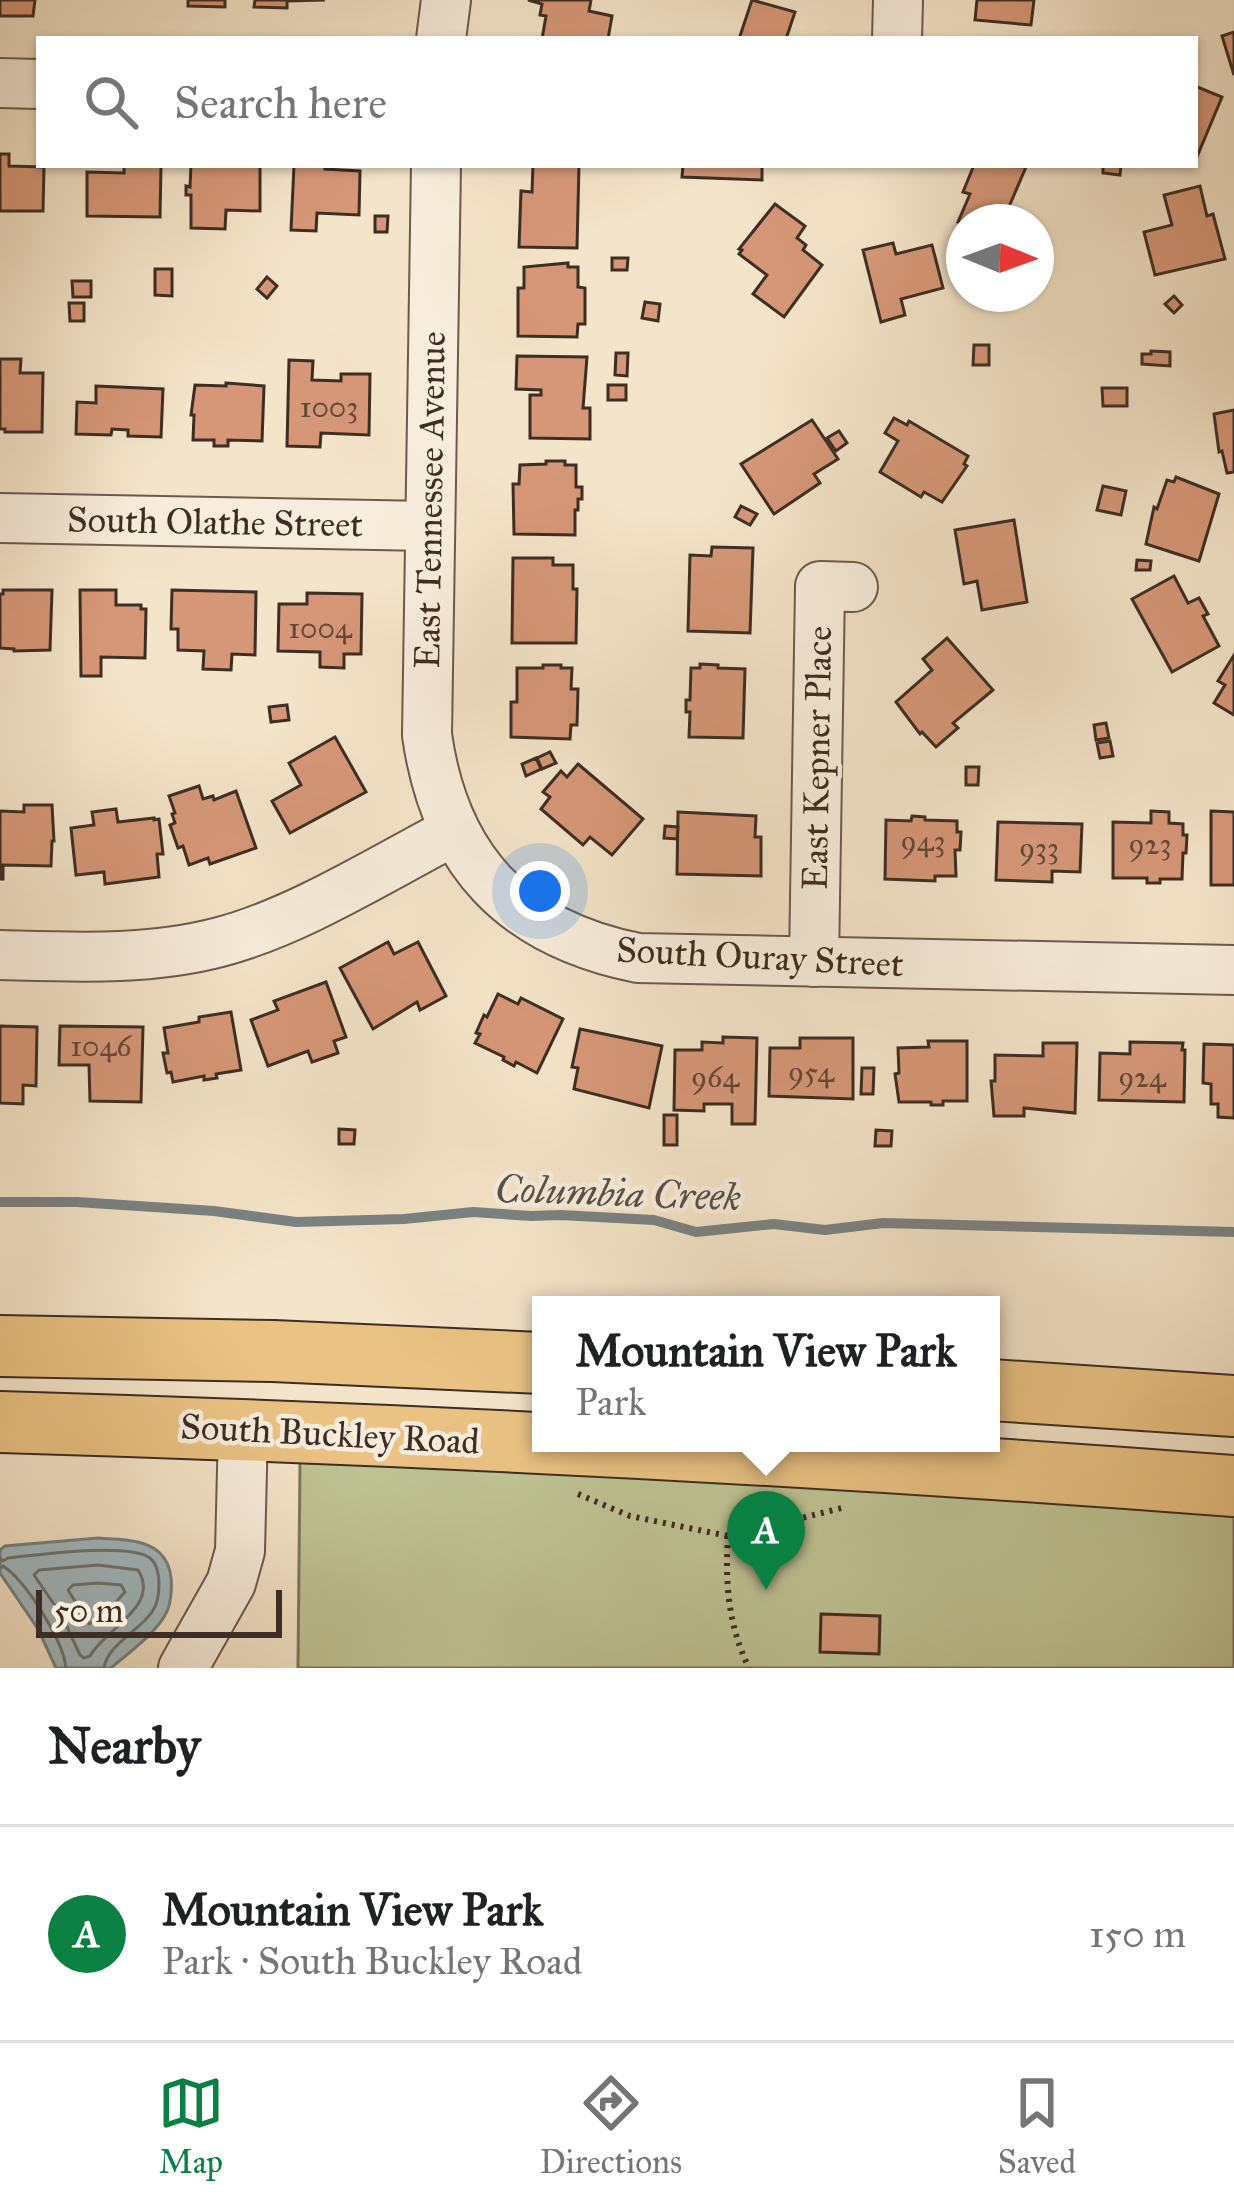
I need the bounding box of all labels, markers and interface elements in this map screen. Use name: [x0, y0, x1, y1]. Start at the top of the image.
search box: [36, 36, 1198, 168]
icon: search: [78, 69, 144, 135]
text: Search here: [174, 75, 387, 130]
north arrow: [946, 204, 1054, 312]
street label: East Tennessee Avenue: [405, 331, 455, 669]
house number: 1003: [300, 389, 358, 425]
street label: South Olathe Street: [67, 497, 364, 547]
house number: 1004: [288, 610, 353, 646]
street label: East Kepner Place: [793, 626, 841, 890]
house number: 943: [901, 823, 945, 860]
house number: 923: [1129, 826, 1171, 863]
house number: 933: [1019, 830, 1059, 867]
your location: [510, 861, 570, 921]
street label: South Ouray Street: [615, 928, 905, 987]
house number: 1046: [70, 1028, 133, 1064]
house number: 954: [788, 1054, 835, 1091]
house number: 964: [691, 1059, 740, 1096]
house number: 924: [1118, 1059, 1167, 1096]
water label: Columbia Creek: [494, 1165, 742, 1221]
popup: [532, 1296, 1000, 1452]
text: Mountain View Park: [575, 1323, 957, 1378]
text: Park: [575, 1378, 646, 1426]
street label: South Buckley Road: [179, 1404, 481, 1464]
pin: A: [727, 1491, 805, 1590]
scale bar: [36, 1584, 282, 1637]
text: 50 m: [54, 1591, 123, 1631]
text: Nearby: [48, 1715, 200, 1777]
text: Mountain View Park: [162, 1882, 543, 1937]
text: A: [74, 1910, 100, 1958]
text: 150 m: [1089, 1910, 1186, 1958]
text: Park · South Buckley Road: [162, 1937, 582, 1985]
tab: Map: [158, 2070, 224, 2182]
tab: Directions: [540, 2070, 682, 2182]
tab: Saved: [998, 2070, 1076, 2182]

